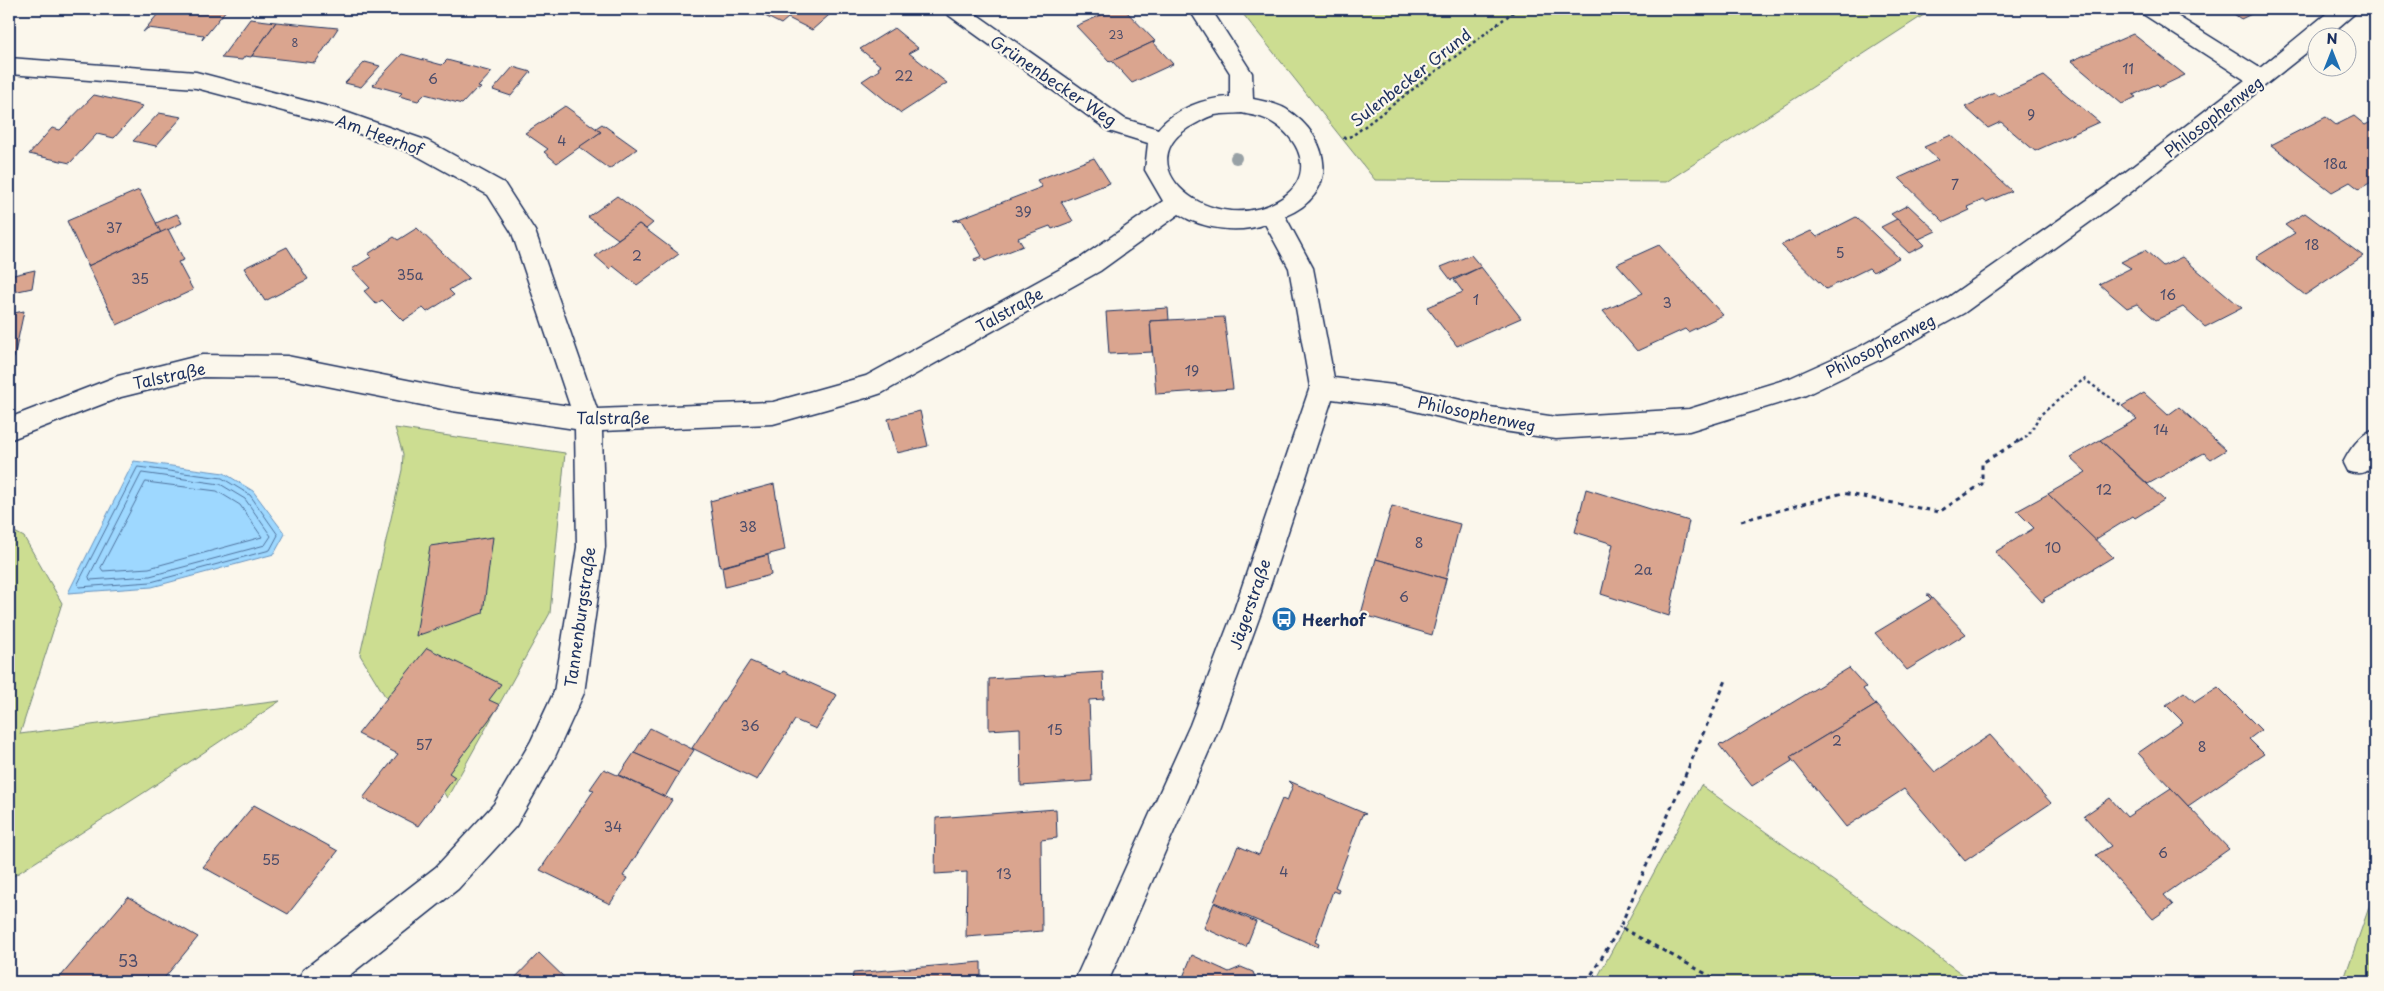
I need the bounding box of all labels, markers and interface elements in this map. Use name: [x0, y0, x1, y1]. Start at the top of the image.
street label: Sulenbecker Grund: [1345, 22, 1475, 132]
house number: 23: [1109, 26, 1123, 43]
north arrow: [2306, 28, 2356, 78]
text: N: [2326, 28, 2338, 49]
street label: Grünenbecker Weg: [986, 29, 1122, 131]
house number: 8: [292, 34, 299, 51]
house number: 11: [2122, 58, 2134, 79]
house number: 22: [895, 65, 913, 86]
house number: 6: [428, 68, 438, 89]
street label: Philosophenweg: [2158, 70, 2268, 162]
house number: 9: [2027, 104, 2035, 125]
street label: Am Heerhof: [333, 107, 429, 162]
house number: 4: [557, 130, 567, 151]
house number: 18a: [2323, 153, 2347, 174]
house number: 7: [1951, 174, 1959, 195]
house number: 39: [1014, 201, 1032, 222]
house number: 37: [106, 217, 123, 238]
house number: 18: [2304, 234, 2320, 255]
house number: 5: [1835, 242, 1845, 263]
house number: 2: [632, 245, 642, 266]
house number: 35a: [397, 264, 424, 285]
house number: 35: [131, 268, 149, 289]
street label: Talstraße: [971, 281, 1047, 337]
house number: 16: [2160, 284, 2176, 305]
house number: 1: [1473, 289, 1479, 310]
house number: 3: [1662, 292, 1672, 313]
street label: Philosophenweg: [1821, 307, 1939, 383]
street label: Talstraße: [131, 356, 207, 394]
house number: 19: [1185, 360, 1199, 381]
street label: Philosophenweg: [1416, 389, 1538, 437]
street label: Talstraße: [576, 405, 650, 429]
house number: 14: [2153, 419, 2169, 440]
house number: 12: [2096, 479, 2112, 500]
house number: 38: [739, 516, 757, 537]
house number: 8: [1415, 532, 1423, 553]
house number: 10: [2045, 537, 2061, 558]
street label: Tannenburgstraße: [557, 545, 601, 689]
street label: Jägerstraße: [1222, 555, 1276, 653]
house number: 2a: [1634, 559, 1652, 580]
house number: 6: [1399, 586, 1409, 607]
bus stop icon: Heerhof: [1271, 606, 1297, 632]
place label: Heerhof: [1302, 607, 1368, 631]
house number: 36: [740, 715, 760, 736]
house number: 15: [1047, 719, 1063, 740]
house number: 2: [1832, 730, 1842, 751]
house number: 57: [416, 734, 432, 755]
house number: 8: [2198, 736, 2206, 757]
house number: 34: [604, 816, 622, 837]
house number: 6: [2158, 842, 2168, 863]
house number: 55: [262, 849, 280, 870]
house number: 4: [1279, 861, 1289, 882]
house number: 13: [996, 863, 1012, 884]
house number: 53: [118, 948, 138, 972]

